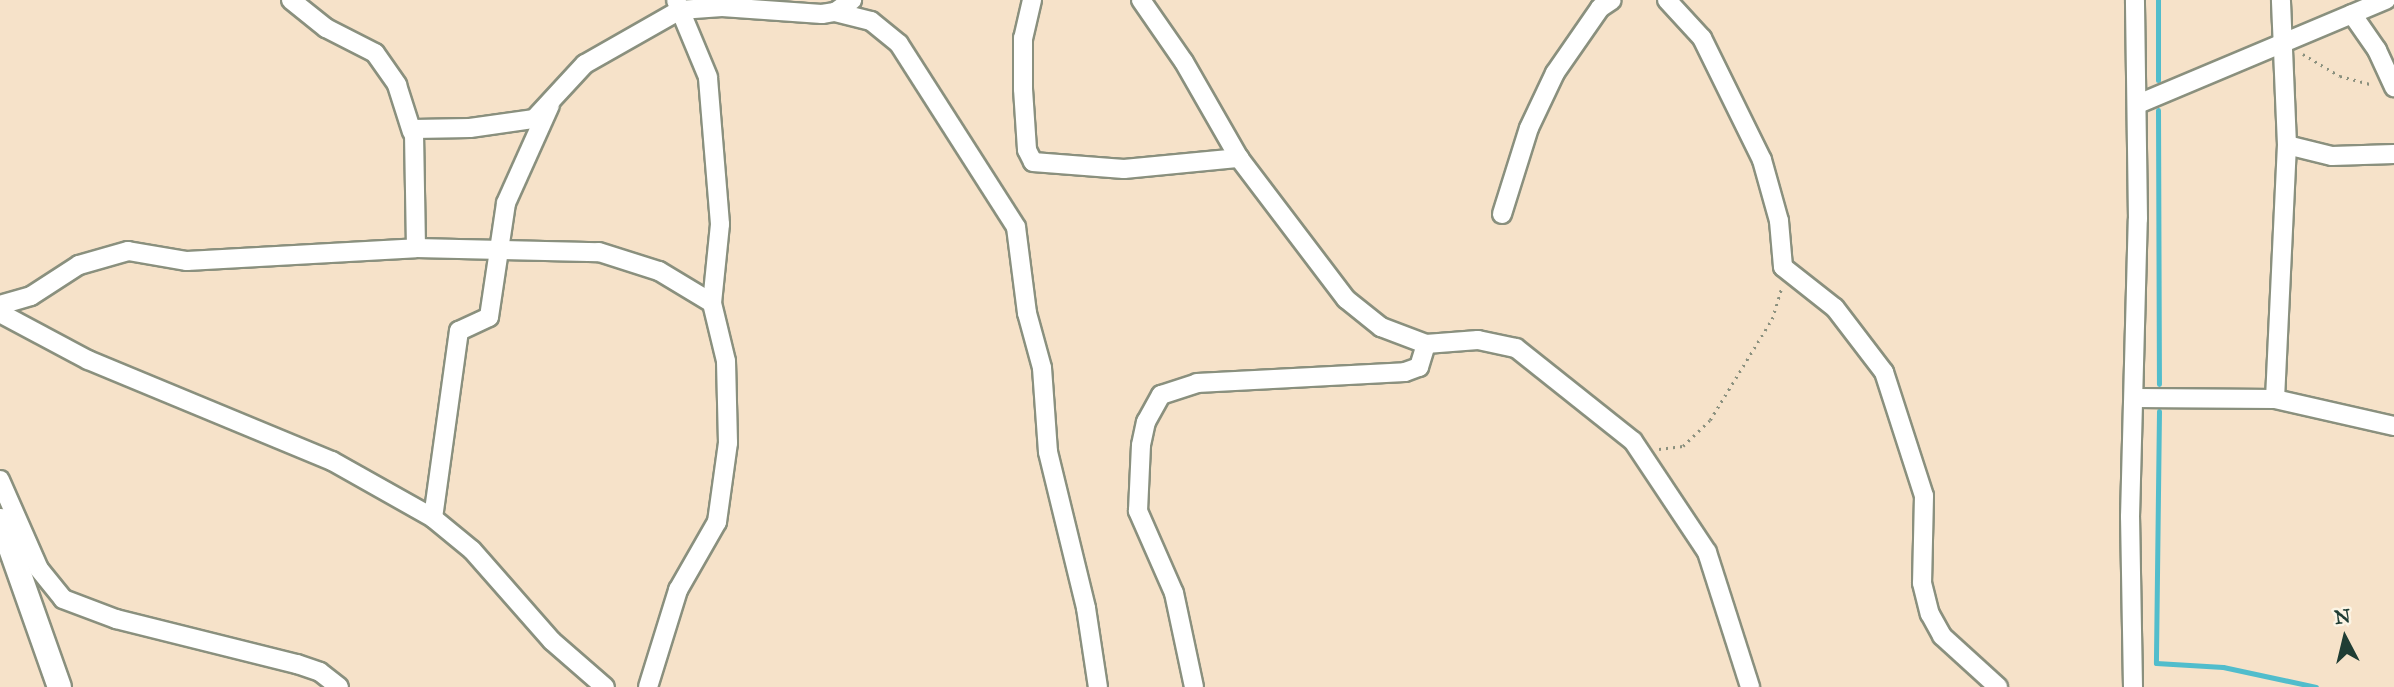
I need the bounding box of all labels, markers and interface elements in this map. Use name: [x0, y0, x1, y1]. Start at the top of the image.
north arrow: [2310, 603, 2380, 673]
text: N: [2333, 604, 2352, 629]

